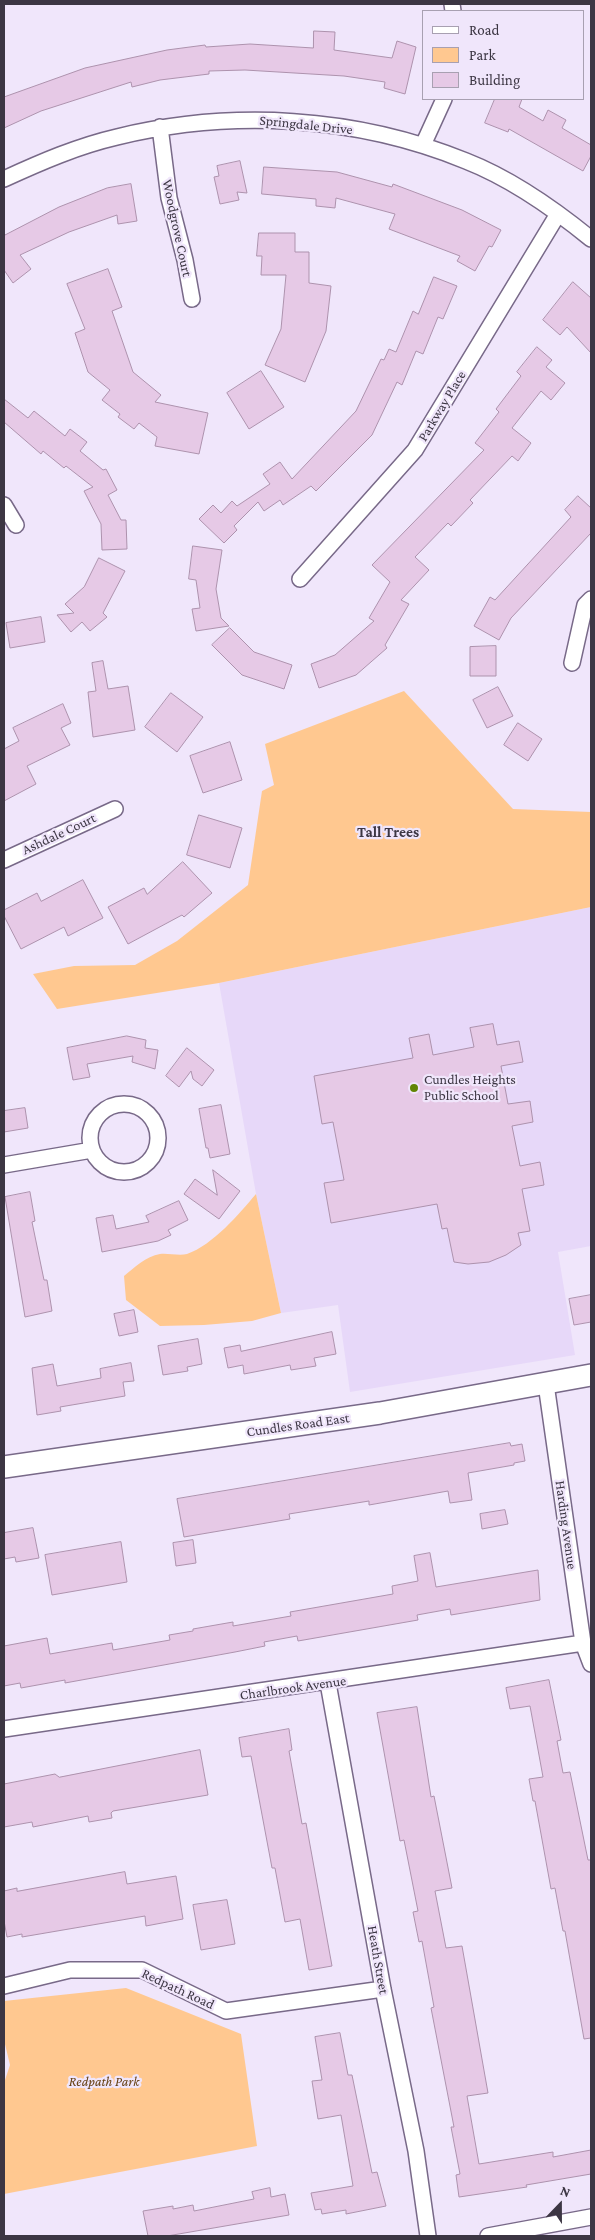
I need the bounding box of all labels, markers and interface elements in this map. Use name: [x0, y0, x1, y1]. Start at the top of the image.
legend: [422, 10, 585, 100]
text: Road: [469, 22, 499, 38]
text: Park: [469, 47, 496, 63]
text: Building: [469, 72, 520, 88]
street label: Springdale Drive: [259, 112, 353, 138]
street label: Woodgrove Court: [158, 178, 196, 278]
street label: Parkway Place: [414, 368, 470, 444]
street label: Ashdale Court: [19, 810, 99, 858]
district label: Tall Trees: [357, 823, 419, 841]
place label: Cundles Heights Public School: [424, 1072, 516, 1104]
marker: Cundles Heights Public School: [408, 1082, 420, 1094]
street label: Cundles Road East: [245, 1409, 351, 1441]
street label: Harding Avenue: [551, 1480, 581, 1570]
street label: Charlbrook Avenue: [239, 1672, 347, 1704]
street label: Heath Street: [364, 1924, 392, 1996]
street label: Redpath Road: [139, 1965, 217, 2013]
park label: Redpath Park: [69, 2074, 139, 2090]
north arrow: [535, 2180, 585, 2230]
text: N: [558, 2182, 573, 2200]

